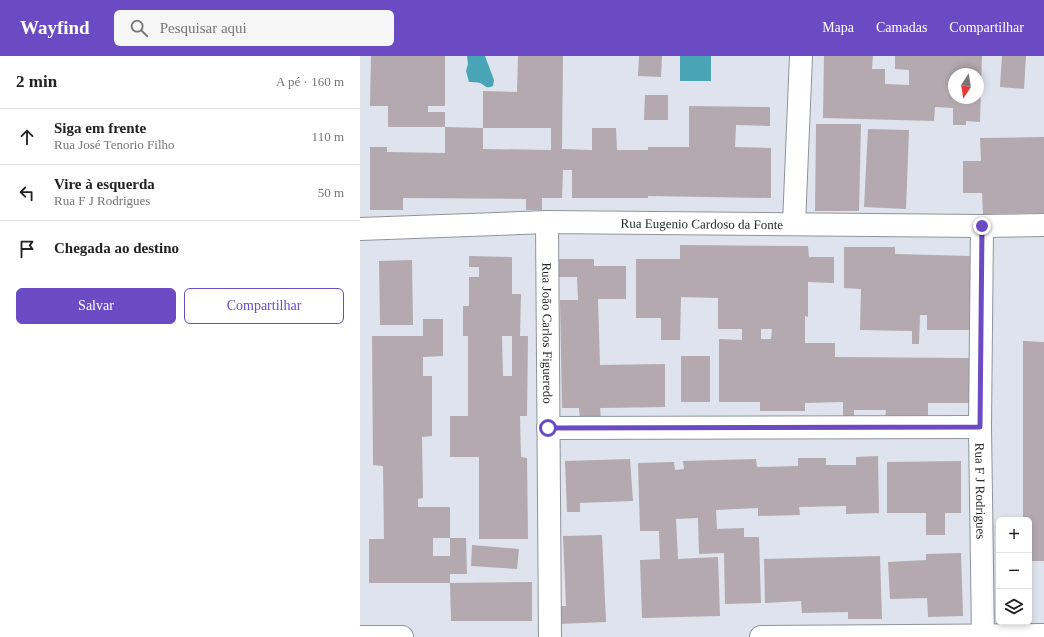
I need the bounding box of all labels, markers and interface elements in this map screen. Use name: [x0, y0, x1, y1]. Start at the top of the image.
search box: [114, 10, 394, 46]
text: Wayfind: [20, 17, 90, 38]
icon: search: [128, 17, 150, 39]
text: Pesquisar aqui: [160, 20, 247, 36]
text: Mapa: [822, 20, 854, 35]
text: Camadas: [876, 20, 927, 35]
text: Compartilhar: [949, 20, 1024, 35]
north arrow: [948, 68, 984, 104]
text: 2 min: [16, 72, 57, 91]
text: A pé · 160 m: [276, 74, 344, 89]
text: Siga em frente: [54, 120, 146, 136]
icon: ahead: [16, 126, 38, 148]
text: 110 m: [312, 129, 344, 144]
text: Rua José Tenorio Filho: [54, 137, 175, 152]
text: Vire à esquerda: [54, 176, 155, 192]
icon: left: [16, 182, 38, 204]
text: 50 m: [318, 185, 344, 200]
text: Rua F J Rodrigues: [54, 193, 150, 208]
street label: Rua Eugenio Cardoso da Fonte: [620, 216, 783, 232]
route end: [973, 217, 991, 235]
icon: arrive: [16, 238, 38, 260]
text: Chegada ao destino: [54, 240, 179, 256]
street label: Rua João Carlos Figueredo: [539, 262, 555, 404]
button: Salvar: [16, 288, 176, 324]
button: Compartilhar: [184, 288, 344, 324]
route start: [539, 419, 557, 437]
street label: Rua F J Rodrigues: [972, 443, 989, 539]
map controls: [996, 517, 1032, 625]
button: +: [996, 517, 1032, 553]
button: −: [996, 553, 1032, 589]
button: layers: [996, 589, 1032, 625]

